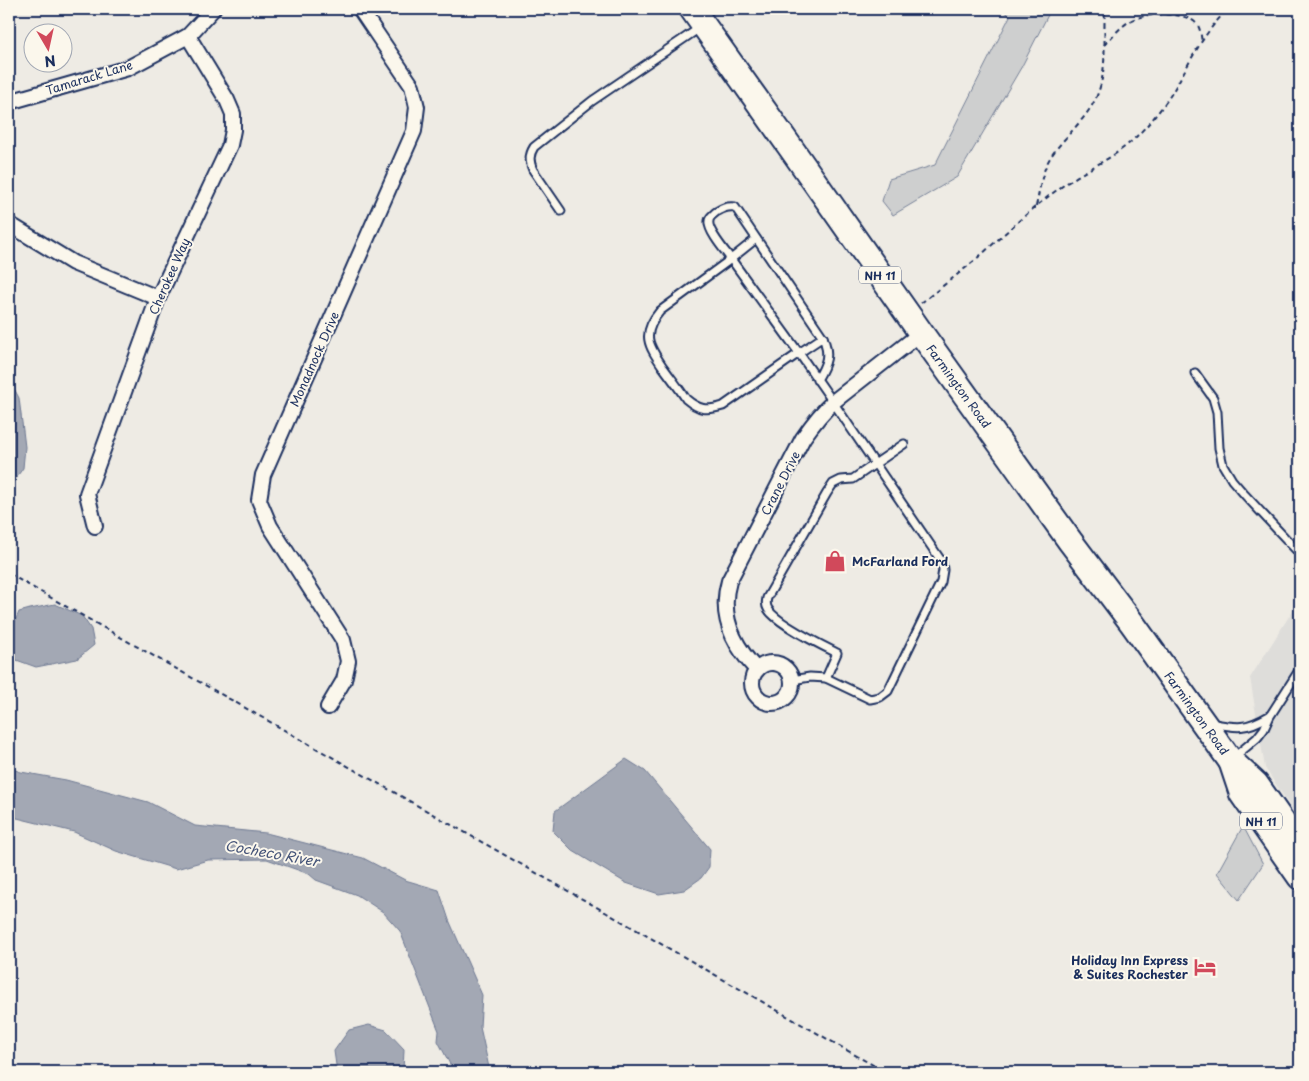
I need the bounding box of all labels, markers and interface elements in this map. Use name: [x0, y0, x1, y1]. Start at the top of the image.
north arrow: [22, 22, 72, 72]
text: N: [43, 50, 57, 73]
street label: Tamarack Lane: [43, 55, 135, 99]
street label: Cherokee Way: [144, 235, 194, 317]
road number: NH 11: [859, 266, 901, 284]
street label: Monadnock Drive: [285, 309, 343, 409]
street label: Farmington Road: [922, 340, 996, 432]
street label: Crane Drive: [756, 448, 804, 518]
shop icon: McFarland Ford: [822, 548, 848, 574]
place label: McFarland Ford: [852, 552, 948, 570]
street label: Farmington Road: [1160, 667, 1234, 759]
road number: NH 11: [1240, 812, 1282, 829]
water label: Cocheco River: [224, 834, 322, 872]
place label: Holiday Inn Express & Suites Rochester: [1071, 951, 1189, 983]
hotel icon: Holiday Inn Express & Suites Rochester: [1192, 954, 1218, 980]

